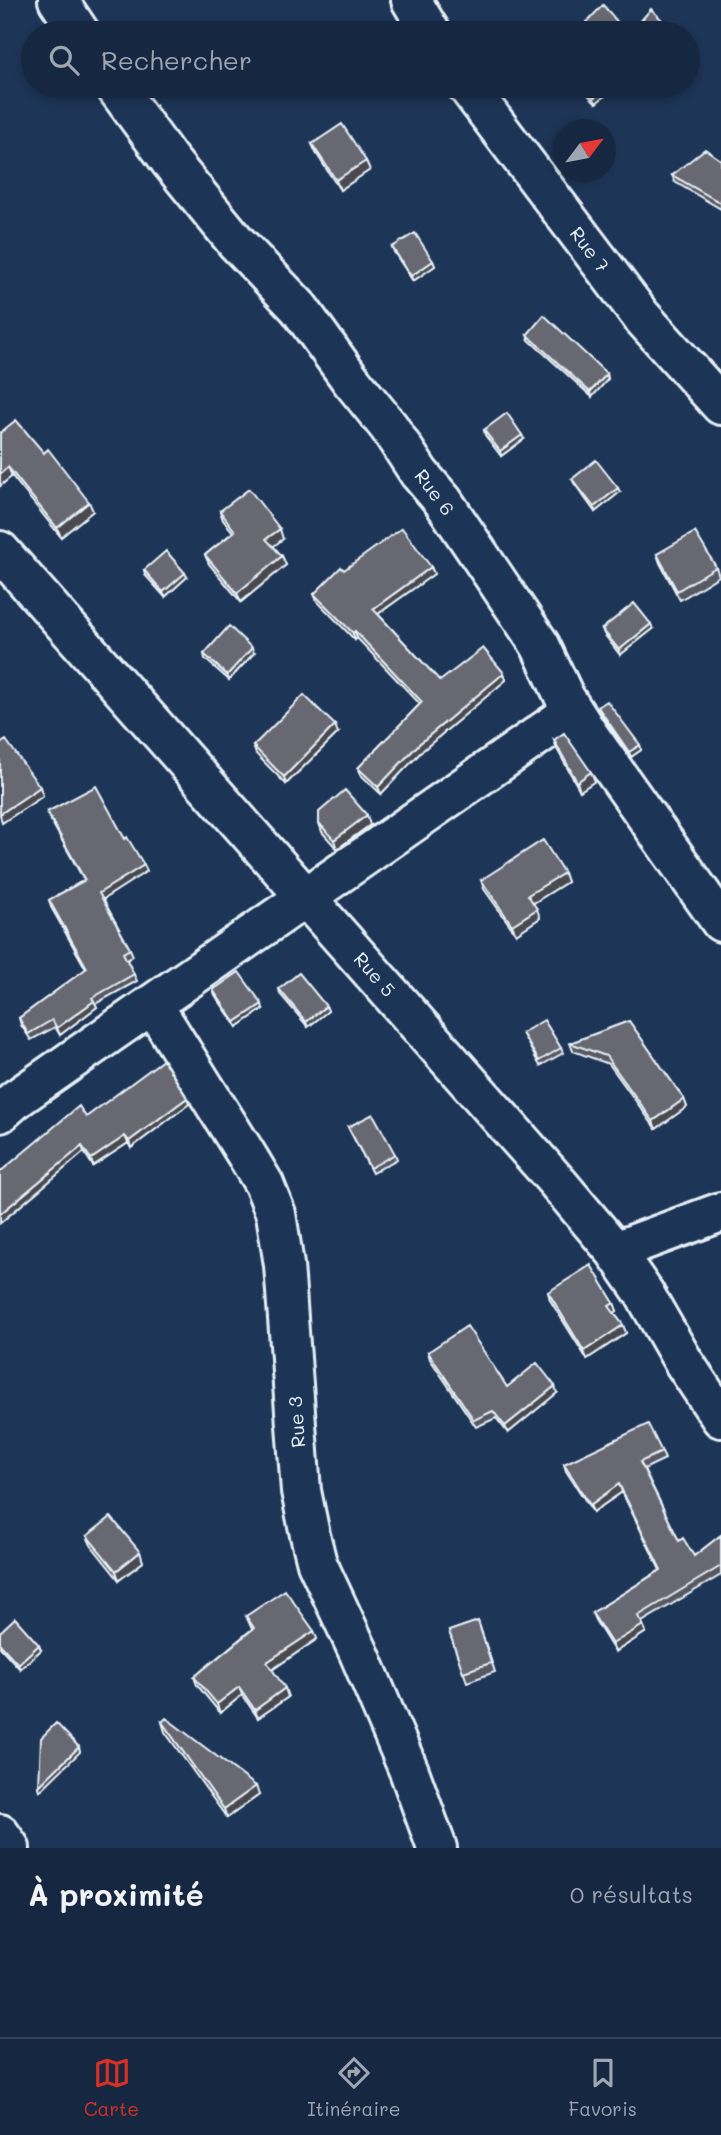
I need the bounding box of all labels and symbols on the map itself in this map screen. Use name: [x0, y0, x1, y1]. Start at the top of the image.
north arrow: [553, 119, 616, 182]
street label: Rue 7: [565, 221, 615, 277]
street label: Rue 6: [409, 464, 461, 520]
street label: Rue 5: [349, 946, 401, 1002]
street label: Rue 3: [282, 1395, 310, 1449]

